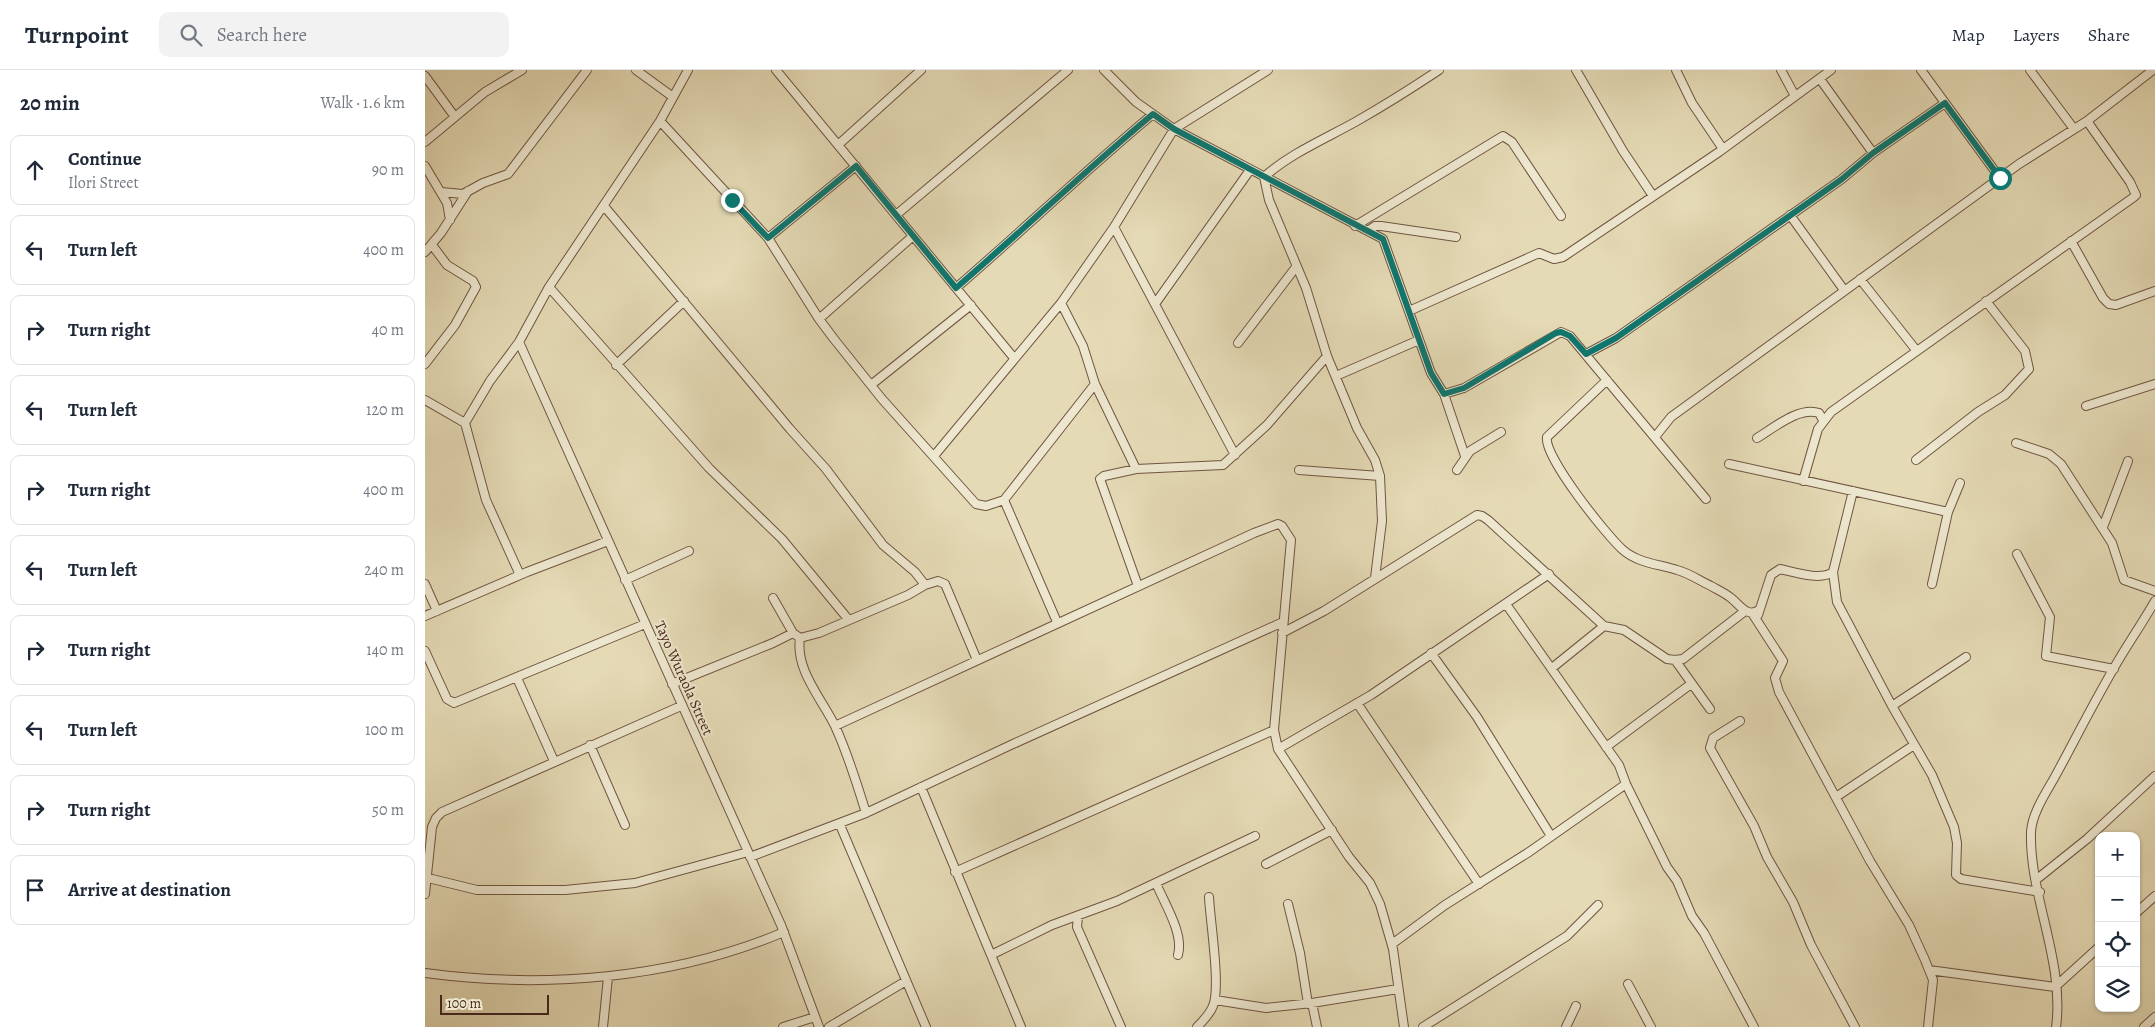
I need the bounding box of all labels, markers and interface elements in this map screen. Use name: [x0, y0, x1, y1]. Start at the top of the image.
search box: [159, 12, 509, 57]
text: Turnpoint: [25, 19, 129, 51]
icon: search: [177, 21, 205, 49]
text: Search here: [217, 22, 307, 48]
text: Map: [1952, 23, 1985, 47]
text: Layers: [2013, 23, 2060, 47]
text: Share: [2088, 23, 2130, 47]
text: 20 min: [20, 89, 80, 117]
text: Walk · 1.6 km: [320, 92, 405, 114]
text: Continue: [68, 146, 142, 172]
icon: ahead: [21, 156, 49, 184]
text: 90 m: [372, 159, 404, 181]
route start: [1989, 167, 2012, 190]
text: Ilori Street: [68, 172, 139, 194]
route end: [721, 189, 744, 212]
icon: left: [21, 236, 49, 264]
text: Turn left: [68, 237, 137, 263]
text: 400 m: [363, 239, 404, 261]
icon: right: [21, 316, 49, 344]
text: Turn right: [68, 317, 150, 343]
text: 40 m: [372, 319, 404, 341]
icon: left: [21, 396, 49, 424]
text: Turn left: [68, 397, 137, 423]
text: 120 m: [366, 399, 404, 421]
icon: right: [21, 476, 49, 504]
text: Turn right: [68, 477, 150, 503]
text: 400 m: [363, 479, 404, 501]
icon: left: [21, 556, 49, 584]
text: Turn left: [68, 557, 137, 583]
text: 240 m: [364, 559, 404, 581]
street label: Tayo Wuraola Street: [650, 618, 718, 738]
icon: right: [21, 636, 49, 664]
text: Turn right: [68, 637, 150, 663]
text: 140 m: [366, 639, 404, 661]
icon: left: [21, 716, 49, 744]
text: Turn left: [68, 717, 137, 743]
text: 100 m: [365, 719, 404, 741]
icon: right: [21, 796, 49, 824]
text: Turn right: [68, 797, 150, 823]
text: 50 m: [372, 799, 404, 821]
map controls: [2095, 832, 2140, 1012]
button: +: [2095, 832, 2140, 877]
icon: arrive: [21, 876, 49, 904]
text: Arrive at destination: [68, 877, 231, 903]
button: −: [2095, 877, 2140, 922]
button: locate: [2095, 922, 2140, 967]
button: layers: [2095, 967, 2140, 1012]
scale bar: [440, 992, 549, 1015]
text: 100 m: [447, 994, 481, 1013]

